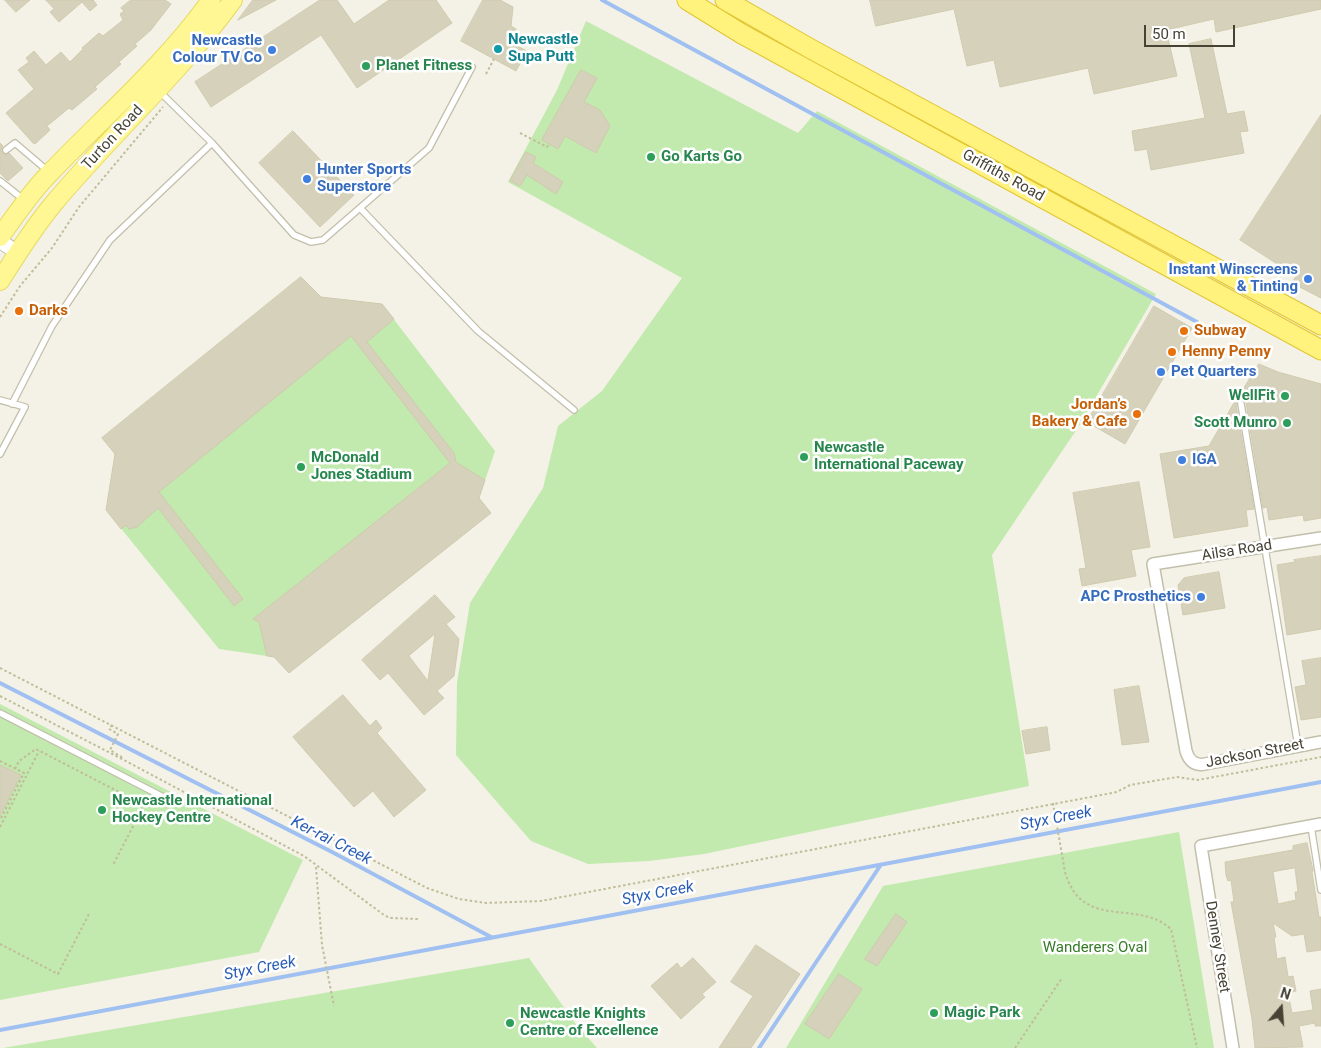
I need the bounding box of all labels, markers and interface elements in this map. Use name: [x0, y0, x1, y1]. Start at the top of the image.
scale bar: [1146, 15, 1237, 47]
text: 50 m: [1152, 25, 1186, 43]
place label: Newcastle Supa Putt: [508, 31, 578, 66]
place label: Newcastle Colour TV Co: [172, 32, 262, 67]
marker: Newcastle Supa Putt: [492, 43, 504, 55]
marker: Newcastle Colour TV Co: [266, 44, 278, 56]
place label: Planet Fitness: [376, 57, 472, 75]
marker: Planet Fitness: [360, 60, 372, 72]
street label: Turton Road: [79, 102, 147, 174]
street label: Griffiths Road: [959, 146, 1047, 206]
place label: Go Karts Go: [661, 148, 742, 166]
marker: Go Karts Go: [645, 151, 657, 163]
place label: Hunter Sports Superstore: [317, 161, 412, 196]
marker: Hunter Sports Superstore: [301, 173, 313, 185]
place label: Instant Winscreens & Tinting: [1168, 261, 1298, 296]
marker: Instant Winscreens & Tinting: [1302, 273, 1314, 285]
place label: Darks: [29, 302, 68, 320]
marker: Darks: [13, 305, 25, 317]
place label: Subway: [1194, 322, 1247, 340]
marker: Subway: [1178, 325, 1190, 337]
place label: Henny Penny: [1182, 343, 1271, 361]
marker: Henny Penny: [1166, 346, 1178, 358]
place label: Pet Quarters: [1171, 363, 1256, 381]
marker: Pet Quarters: [1155, 366, 1167, 378]
place label: WellFit: [1229, 387, 1275, 405]
marker: WellFit: [1279, 390, 1291, 402]
place label: Jordan’s Bakery & Cafe: [1032, 396, 1127, 431]
marker: Jordan’s Bakery & Cafe: [1131, 408, 1143, 420]
place label: Scott Munro: [1194, 414, 1277, 432]
marker: Scott Munro: [1281, 417, 1293, 429]
place label: Newcastle International Paceway: [814, 439, 964, 474]
place label: McDonald Jones Stadium: [311, 449, 412, 484]
marker: Newcastle International Paceway: [798, 451, 810, 463]
place label: IGA: [1192, 451, 1217, 469]
marker: IGA: [1176, 454, 1188, 466]
marker: McDonald Jones Stadium: [295, 461, 307, 473]
street label: Ailsa Road: [1200, 537, 1274, 565]
place label: APC Prosthetics: [1080, 588, 1191, 606]
marker: APC Prosthetics: [1195, 591, 1207, 603]
street label: Jackson Street: [1204, 736, 1306, 772]
place label: Newcastle International Hockey Centre: [112, 792, 272, 827]
water label: Styx Creek: [1018, 803, 1094, 835]
marker: Newcastle International Hockey Centre: [96, 804, 108, 816]
water label: Ker-rai Creek: [287, 812, 375, 870]
water label: Styx Creek: [620, 878, 696, 910]
street label: Denney Street: [1201, 900, 1233, 994]
park label: Wanderers Oval: [1043, 939, 1147, 957]
water label: Styx Creek: [222, 953, 298, 985]
north arrow: [1256, 983, 1306, 1033]
text: N: [1278, 985, 1293, 1003]
place label: Magic Park: [944, 1004, 1020, 1022]
place label: Newcastle Knights Centre of Excellence: [520, 1005, 658, 1040]
marker: Magic Park: [928, 1007, 940, 1019]
marker: Newcastle Knights Centre of Excellence: [504, 1017, 516, 1029]

